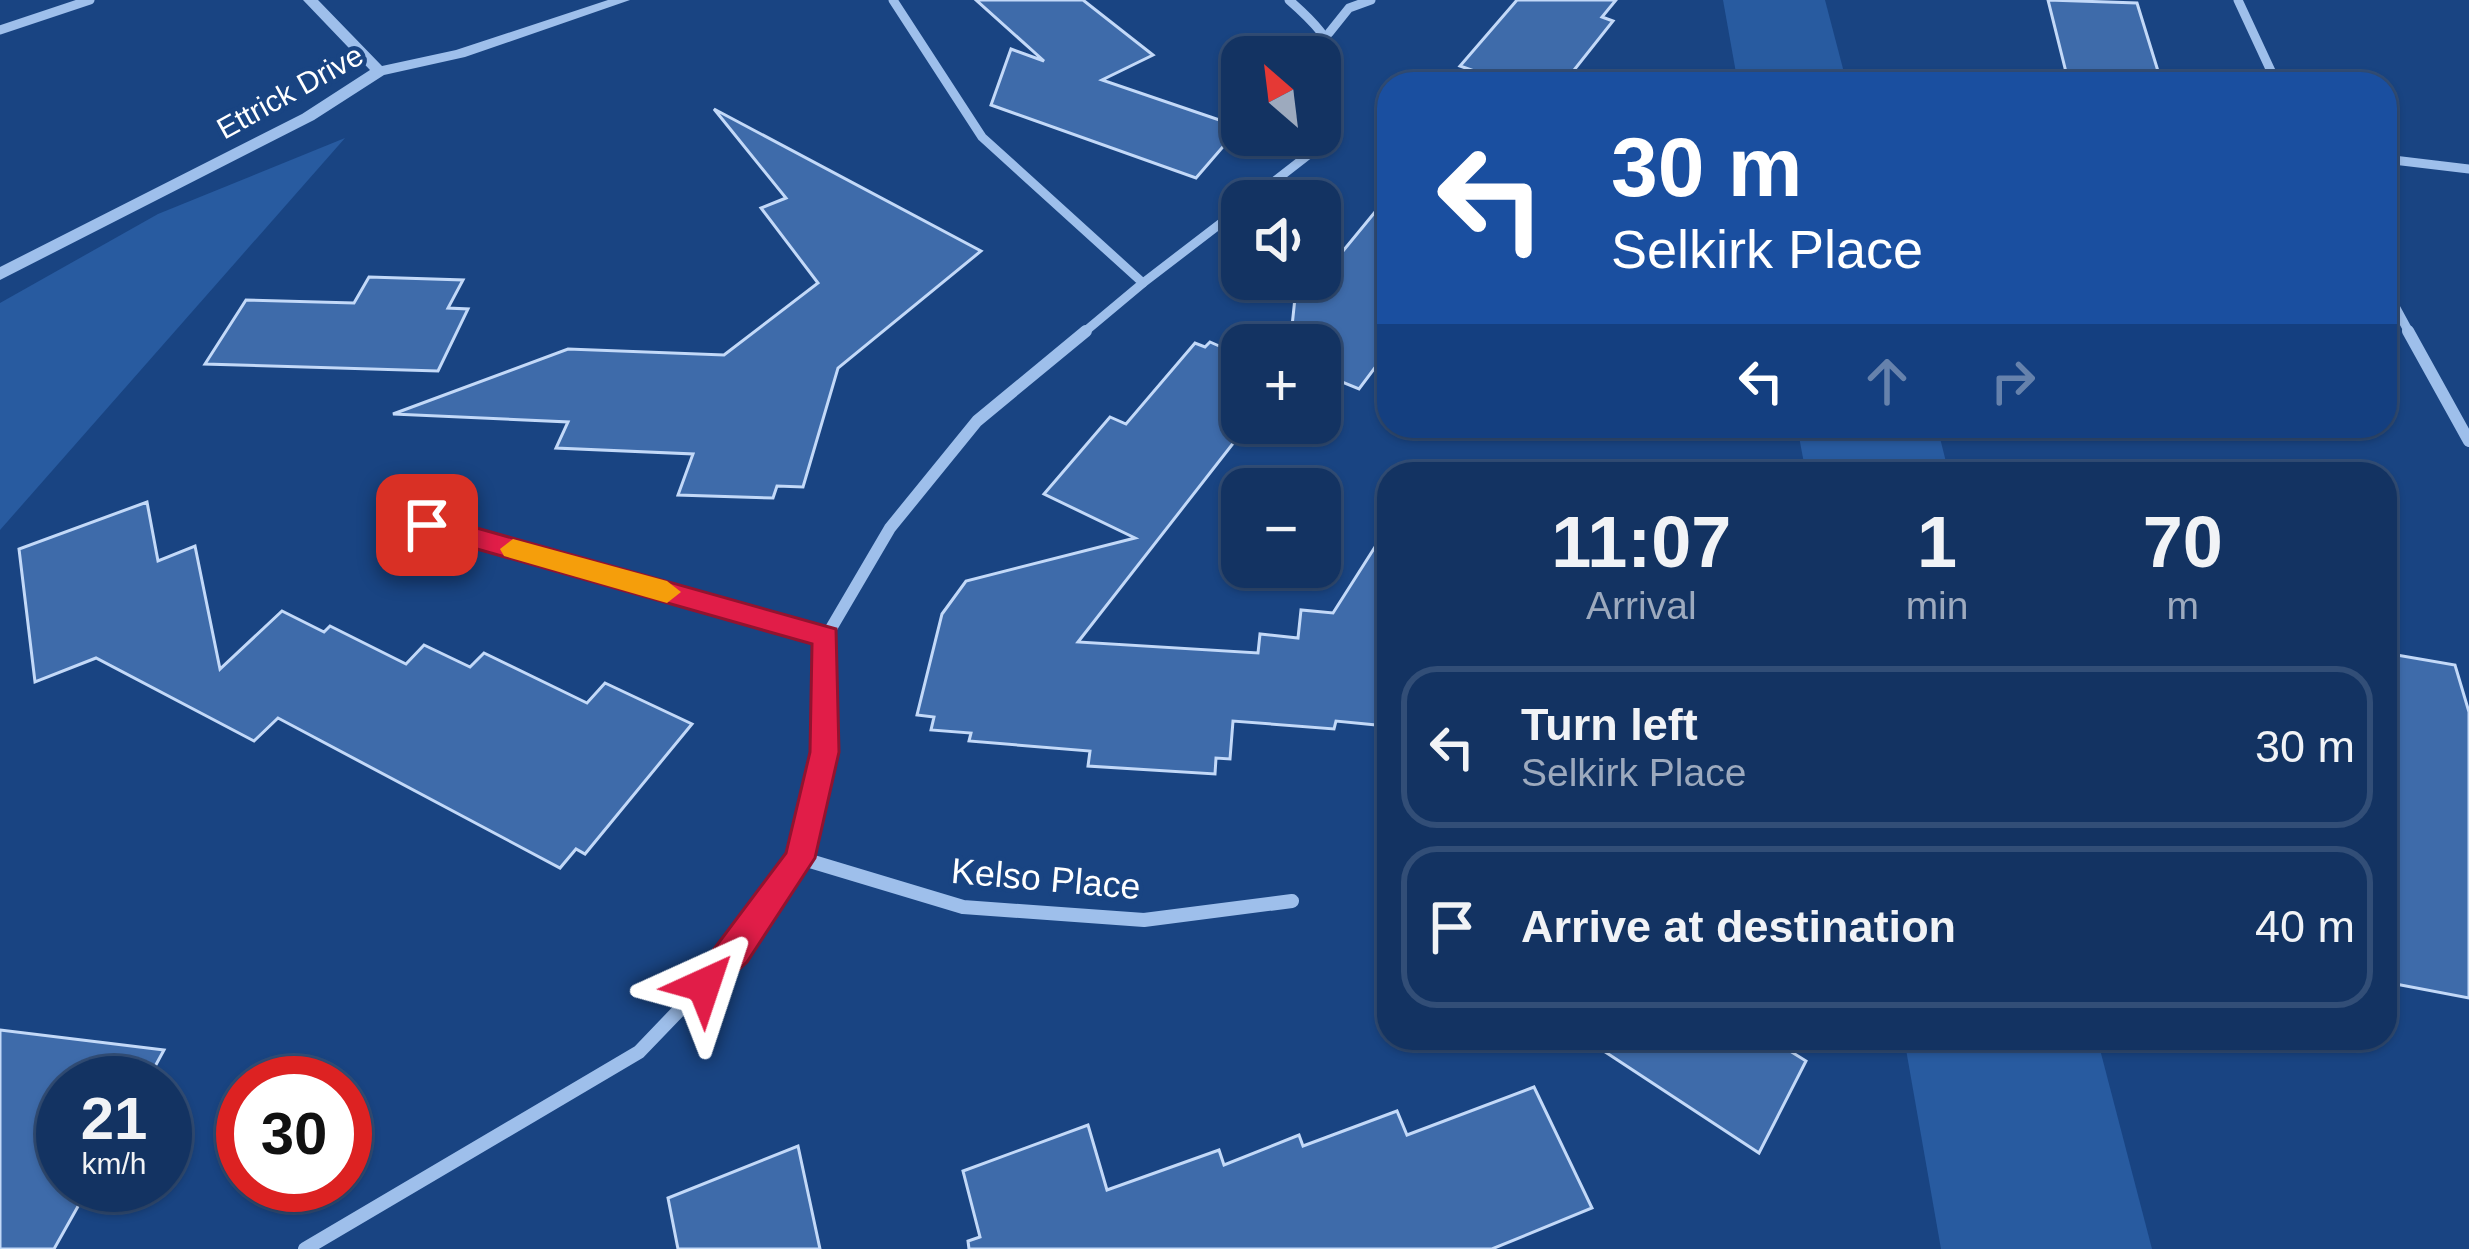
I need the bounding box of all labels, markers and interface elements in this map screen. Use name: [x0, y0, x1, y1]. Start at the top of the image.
north arrow: [1221, 36, 1341, 156]
map controls: [1221, 36, 1341, 588]
street label: Ettrick Drive: [211, 38, 368, 145]
icon: left: [1413, 120, 1569, 276]
text: 30 m: [1611, 120, 1802, 214]
button: sound: [1221, 180, 1341, 300]
text: Selkirk Place: [1611, 219, 1923, 279]
button: +: [1221, 324, 1341, 444]
icon: left: [1728, 348, 1794, 414]
icon: ahead: [1854, 348, 1920, 414]
icon: right: [1980, 348, 2046, 414]
button: −: [1221, 468, 1341, 588]
pin: [376, 474, 478, 576]
icon: arrive: [394, 492, 460, 558]
text: 11:07: [1551, 502, 1731, 582]
text: 1: [1917, 502, 1957, 582]
text: 70: [2143, 502, 2223, 582]
text: Arrival: [1586, 584, 1697, 627]
text: min: [1906, 584, 1968, 627]
text: m: [2166, 584, 2199, 627]
text: Turn left: [1521, 699, 1698, 750]
icon: left: [1419, 714, 1485, 780]
text: 30 m: [2255, 721, 2355, 772]
text: Selkirk Place: [1521, 751, 1746, 794]
street label: Kelso Place: [949, 850, 1142, 907]
icon: arrive: [1419, 894, 1485, 960]
text: Arrive at destination: [1521, 901, 1956, 952]
text: 40 m: [2255, 901, 2355, 952]
position arrow: [641, 922, 767, 1048]
speed limit sign: 30: [216, 1056, 372, 1212]
text: 21: [81, 1085, 147, 1152]
text: km/h: [81, 1147, 147, 1180]

